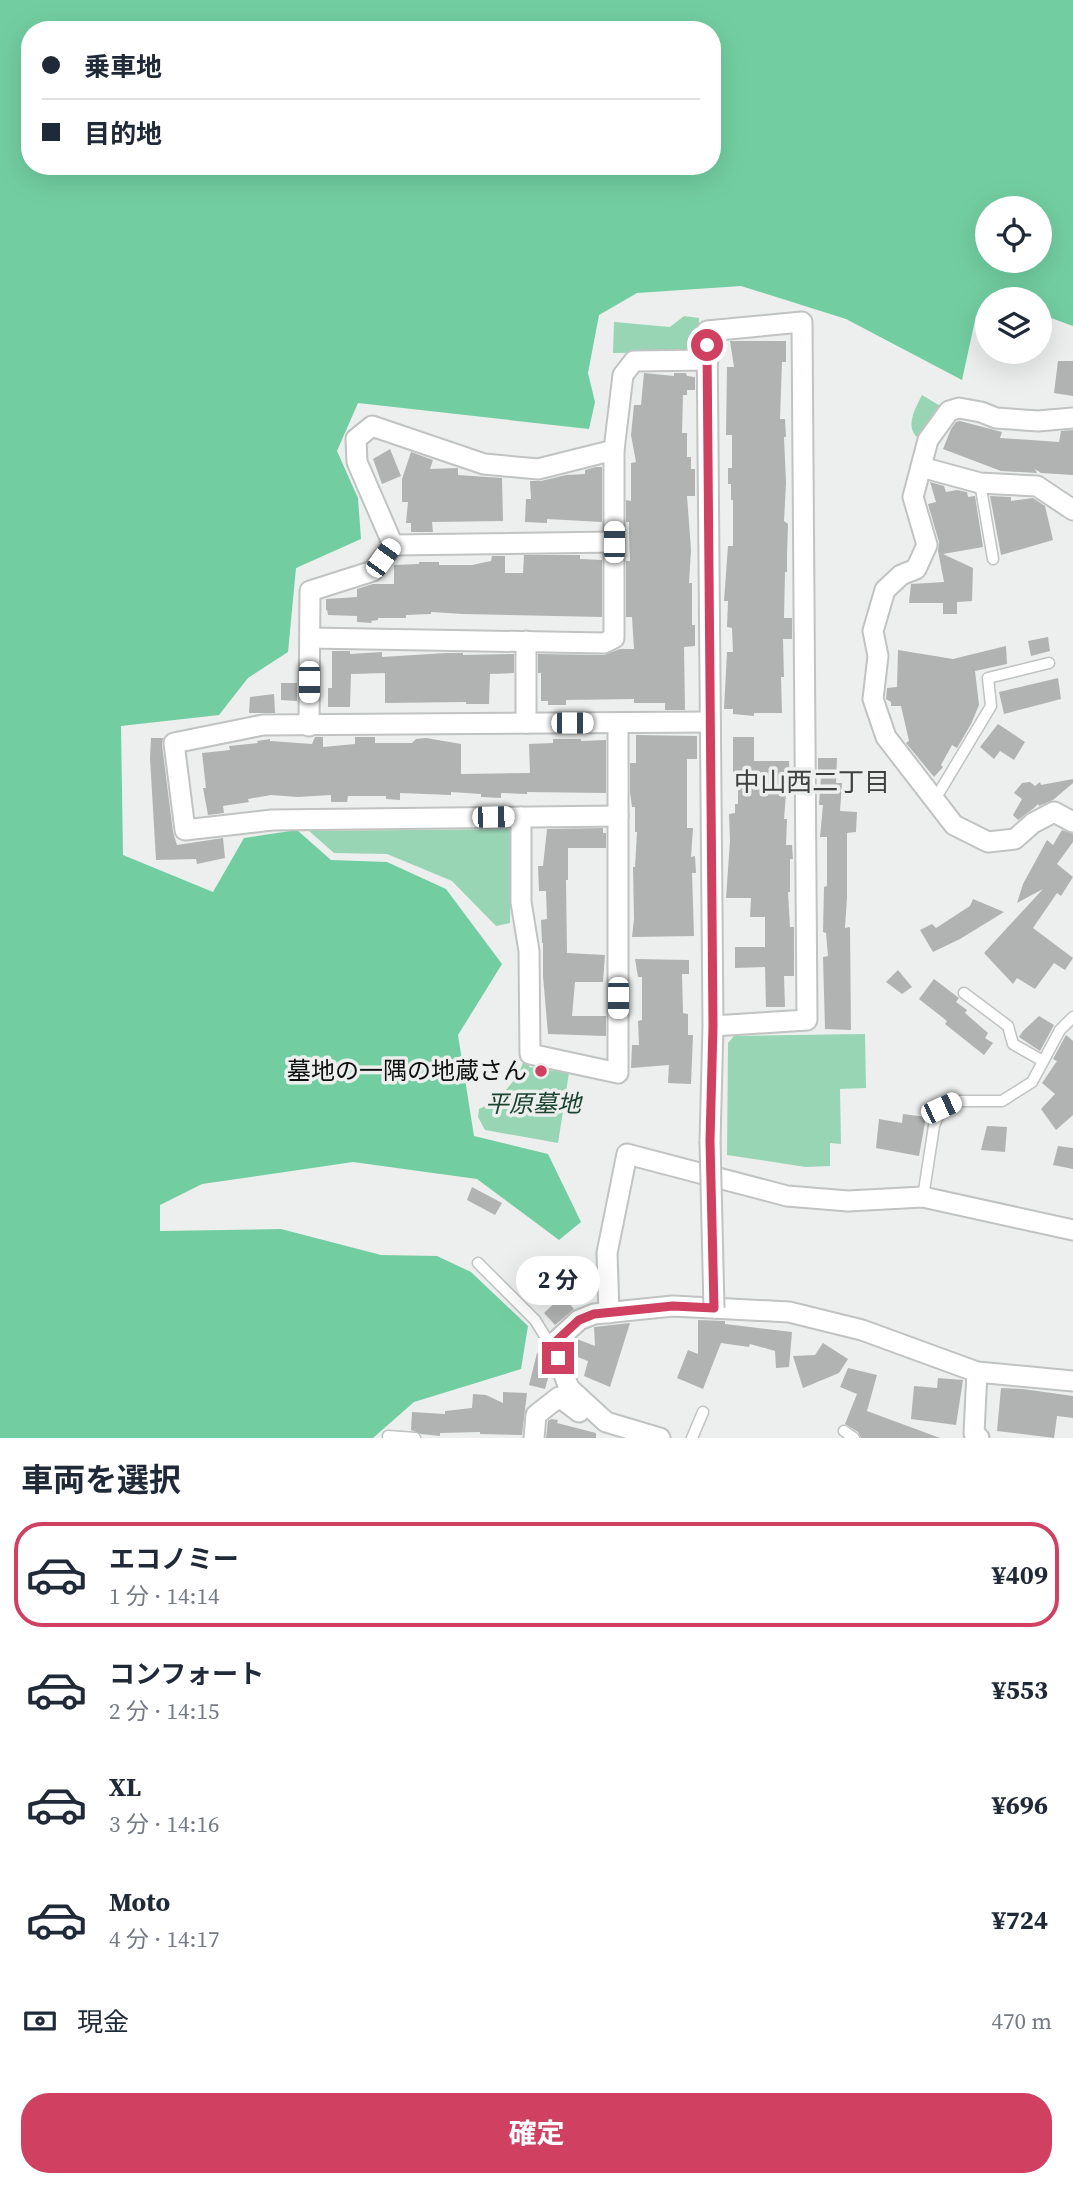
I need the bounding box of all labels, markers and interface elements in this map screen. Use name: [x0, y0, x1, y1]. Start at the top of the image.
text: 乗車地: [84, 49, 162, 85]
text: 目的地: [84, 116, 162, 152]
map controls: [975, 196, 1052, 364]
button: locate: [975, 196, 1052, 273]
button: layers: [975, 287, 1052, 364]
route start: [691, 329, 723, 361]
car: [604, 521, 625, 563]
car: [363, 535, 404, 581]
car: [299, 661, 320, 703]
car: [552, 713, 594, 734]
district label: 中山西二丁目: [734, 764, 890, 800]
car: [472, 806, 515, 828]
car: [608, 977, 629, 1019]
place label: 墓地の一隅の地蔵さん: [287, 1054, 527, 1087]
marker: 墓地の一隅の地蔵さん: [533, 1063, 549, 1079]
park label: 平原墓地: [485, 1087, 584, 1120]
car: [918, 1090, 965, 1126]
callout: 2 分: [516, 1256, 600, 1306]
text: 2 分: [538, 1264, 578, 1296]
route end: [542, 1342, 574, 1374]
text: 車両を選択: [21, 1458, 181, 1502]
text: エコノミー: [109, 1541, 239, 1577]
icon: car: [25, 1543, 88, 1606]
text: ¥409: [992, 1557, 1048, 1593]
text: 1 分 · 14:14: [109, 1580, 219, 1612]
text: コンフォート: [109, 1656, 264, 1692]
icon: car: [25, 1658, 88, 1721]
text: ¥553: [992, 1672, 1048, 1708]
text: 2 分 · 14:15: [109, 1695, 219, 1727]
text: XL: [109, 1769, 141, 1805]
icon: car: [25, 1773, 88, 1836]
text: ¥696: [992, 1787, 1048, 1823]
text: 3 分 · 14:16: [109, 1808, 219, 1840]
text: Moto: [109, 1884, 170, 1920]
icon: car: [25, 1888, 88, 1951]
text: ¥724: [992, 1902, 1048, 1938]
text: 4 分 · 14:17: [109, 1923, 219, 1955]
icon: cash: [21, 2002, 59, 2040]
text: 現金: [77, 2004, 129, 2040]
text: 470 m: [991, 2005, 1052, 2037]
button: 確定: [21, 2093, 1052, 2173]

